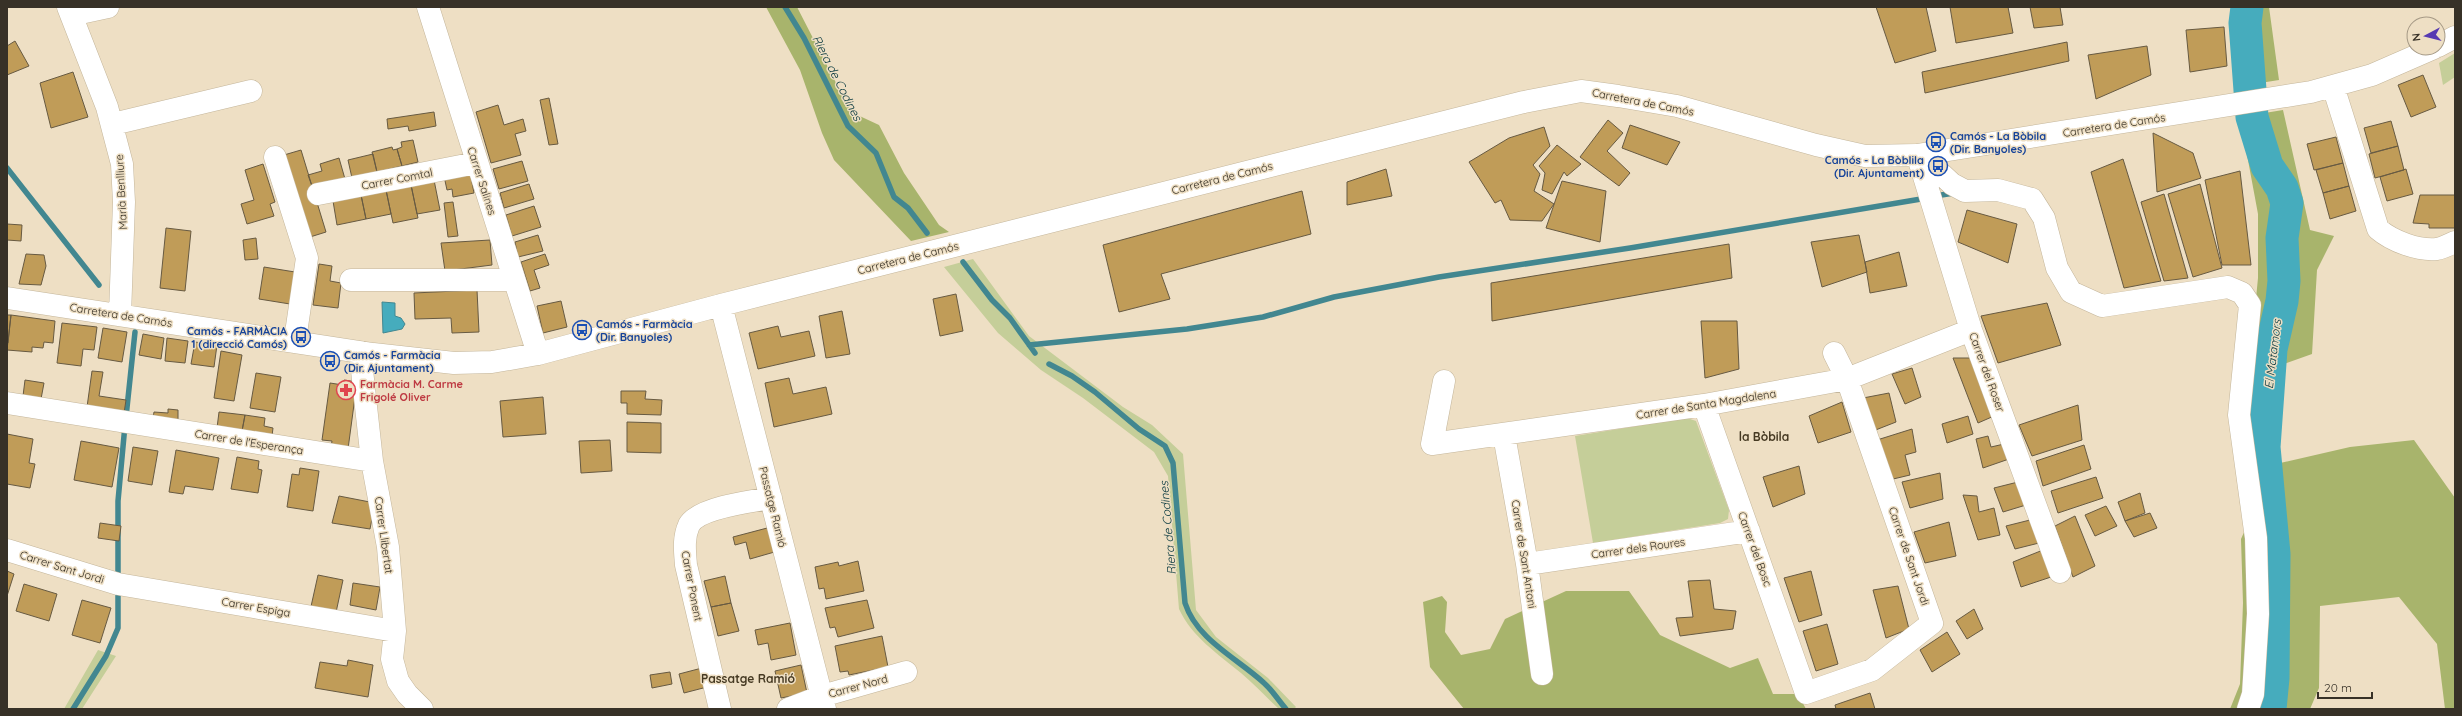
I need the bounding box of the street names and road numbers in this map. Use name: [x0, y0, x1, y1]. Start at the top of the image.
street label: Carretera de Camós: [1591, 85, 1695, 119]
street label: Carretera de Camós: [2062, 110, 2166, 140]
street label: Carrer Salines: [464, 145, 500, 217]
street label: Marià Benlliure: [112, 154, 130, 230]
street label: Carretera de Camós: [1170, 159, 1274, 197]
street label: Carrer Comtal: [360, 165, 434, 193]
street label: Carretera de Camós: [856, 239, 960, 277]
street label: Carretera de Camós: [69, 300, 173, 330]
street label: Carrer del Roser: [1966, 330, 2008, 414]
street label: Carrer de Santa Magdalena: [1635, 386, 1777, 422]
street label: Carrer de l'Esperança: [194, 426, 304, 458]
street label: Passatge Ramió: [756, 465, 790, 549]
street label: Carrer Llibertat: [372, 496, 396, 575]
street label: Carrer de Sant Antoni: [1508, 499, 1540, 609]
street label: Carrer de Sant Jordi: [1886, 505, 1932, 607]
street label: Carrer del Bosc: [1735, 510, 1775, 589]
street label: Carrer dels Roures: [1590, 534, 1686, 562]
street label: Carrer Sant Jordi: [18, 548, 106, 586]
street label: Carrer Ponent: [678, 550, 706, 623]
street label: Carrer Espiga: [221, 594, 291, 620]
street label: Carrer Nord: [827, 671, 889, 701]

